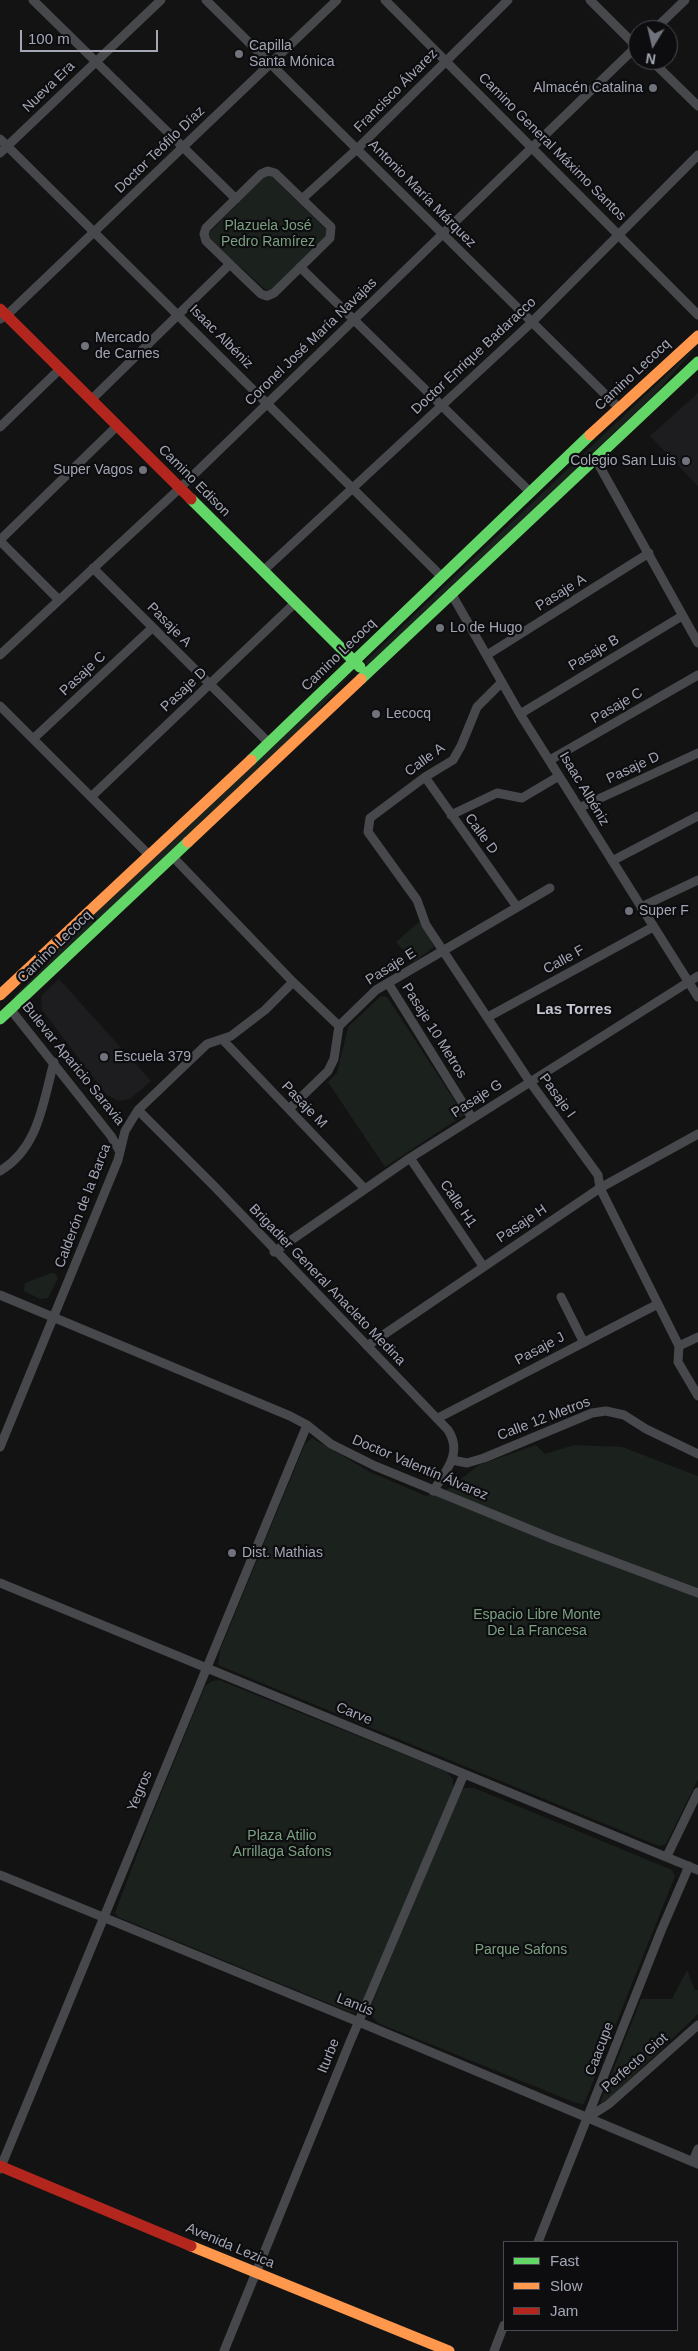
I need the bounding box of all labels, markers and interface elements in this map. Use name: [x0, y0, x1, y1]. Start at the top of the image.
scale bar: [22, 20, 160, 52]
north arrow: [628, 20, 678, 70]
text: 100 m: [28, 30, 70, 47]
place label: Capilla Santa Mónica: [249, 38, 335, 70]
street label: Francisco Álvarez: [351, 46, 441, 136]
marker: Capilla Santa Mónica: [233, 48, 245, 60]
text: N: [645, 50, 657, 68]
street label: Nueva Era: [19, 58, 79, 116]
street label: Camino General Máximo Santos: [475, 70, 629, 224]
place label: Almacén Catalina: [533, 80, 643, 96]
marker: Almacén Catalina: [647, 82, 659, 94]
street label: Doctor Teófilo Díaz: [112, 103, 208, 197]
street label: Antonio María Márquez: [365, 137, 479, 251]
park label: Plazuela José Pedro Ramírez: [221, 218, 315, 250]
street label: Coronel José María Navajas: [242, 275, 380, 409]
street label: Doctor Enrique Badaracco: [408, 294, 540, 418]
street label: Isaac Albéniz: [186, 302, 256, 372]
place label: Mercado de Carnes: [95, 330, 160, 362]
street label: Camino Lecocq: [592, 336, 674, 414]
marker: Mercado de Carnes: [79, 340, 91, 352]
street label: Camino Edison: [154, 441, 234, 521]
place label: Colegio San Luis: [570, 453, 676, 469]
marker: Colegio San Luis: [680, 455, 692, 467]
place label: Super Vagos: [53, 462, 133, 478]
marker: Super Vagos: [137, 464, 149, 476]
street label: Pasaje A: [533, 571, 589, 615]
street label: Pasaje A: [143, 599, 195, 651]
street label: Camino Lecocq: [298, 615, 380, 695]
place label: Lo de Hugo: [450, 620, 522, 636]
marker: Lo de Hugo: [434, 622, 446, 634]
street label: Pasaje B: [566, 631, 622, 675]
street label: Pasaje C: [56, 648, 110, 700]
street label: Pasaje D: [157, 664, 211, 716]
street label: Pasaje C: [588, 685, 646, 727]
place label: Lecocq: [386, 706, 431, 722]
marker: Lecocq: [370, 708, 382, 720]
street label: Calle A: [402, 740, 448, 780]
street label: Pasaje D: [604, 748, 662, 788]
street label: Isaac Albéniz: [555, 749, 613, 829]
street label: Calle D: [461, 810, 501, 858]
place label: Super F: [639, 903, 689, 919]
marker: Super F: [623, 905, 635, 917]
street label: Camino Lecocq: [14, 907, 96, 987]
street label: Calle F: [541, 942, 587, 978]
street label: Pasaje E: [363, 945, 419, 989]
street label: Pasaje 10 Metros: [398, 980, 470, 1082]
street label: Bulevar Aparicio Saravia: [18, 999, 128, 1129]
district label: Las Torres: [536, 1001, 612, 1019]
place label: Escuela 379: [114, 1049, 191, 1065]
marker: Escuela 379: [98, 1051, 110, 1063]
street label: Pasaje I: [535, 1071, 579, 1121]
street label: Pasaje G: [448, 1076, 506, 1122]
street label: Pasaje M: [278, 1078, 330, 1132]
street label: Calderón de la Barca: [52, 1142, 114, 1270]
street label: Calle H1: [436, 1177, 480, 1231]
street label: Brigadier General Anacleto Medina: [245, 1201, 409, 1369]
street label: Pasaje H: [494, 1201, 550, 1247]
street label: Pasaje J: [512, 1329, 568, 1369]
street label: Calle 12 Metros: [495, 1394, 593, 1444]
street label: Doctor Valentín Álvarez: [350, 1432, 490, 1504]
place label: Dist. Mathias: [242, 1545, 323, 1561]
marker: Dist. Mathias: [226, 1547, 238, 1559]
park label: Espacio Libre Monte De La Francesa: [473, 1607, 601, 1640]
street label: Carve: [334, 1699, 374, 1729]
street label: Yegros: [124, 1768, 156, 1814]
park label: Plaza Atilio Arrillaga Safons: [233, 1828, 331, 1860]
park label: Parque Safons: [475, 1942, 567, 1958]
street label: Lanús: [334, 1990, 376, 2020]
street label: Caacupe: [582, 2020, 618, 2078]
street label: Perfecto Giot: [599, 2030, 671, 2096]
street label: Iturbe: [315, 2036, 343, 2076]
street label: Avenida Lezica: [183, 2220, 277, 2272]
legend: [503, 2241, 678, 2331]
text: Fast: [550, 2252, 579, 2269]
text: Slow: [550, 2277, 583, 2294]
text: Jam: [550, 2302, 578, 2319]

